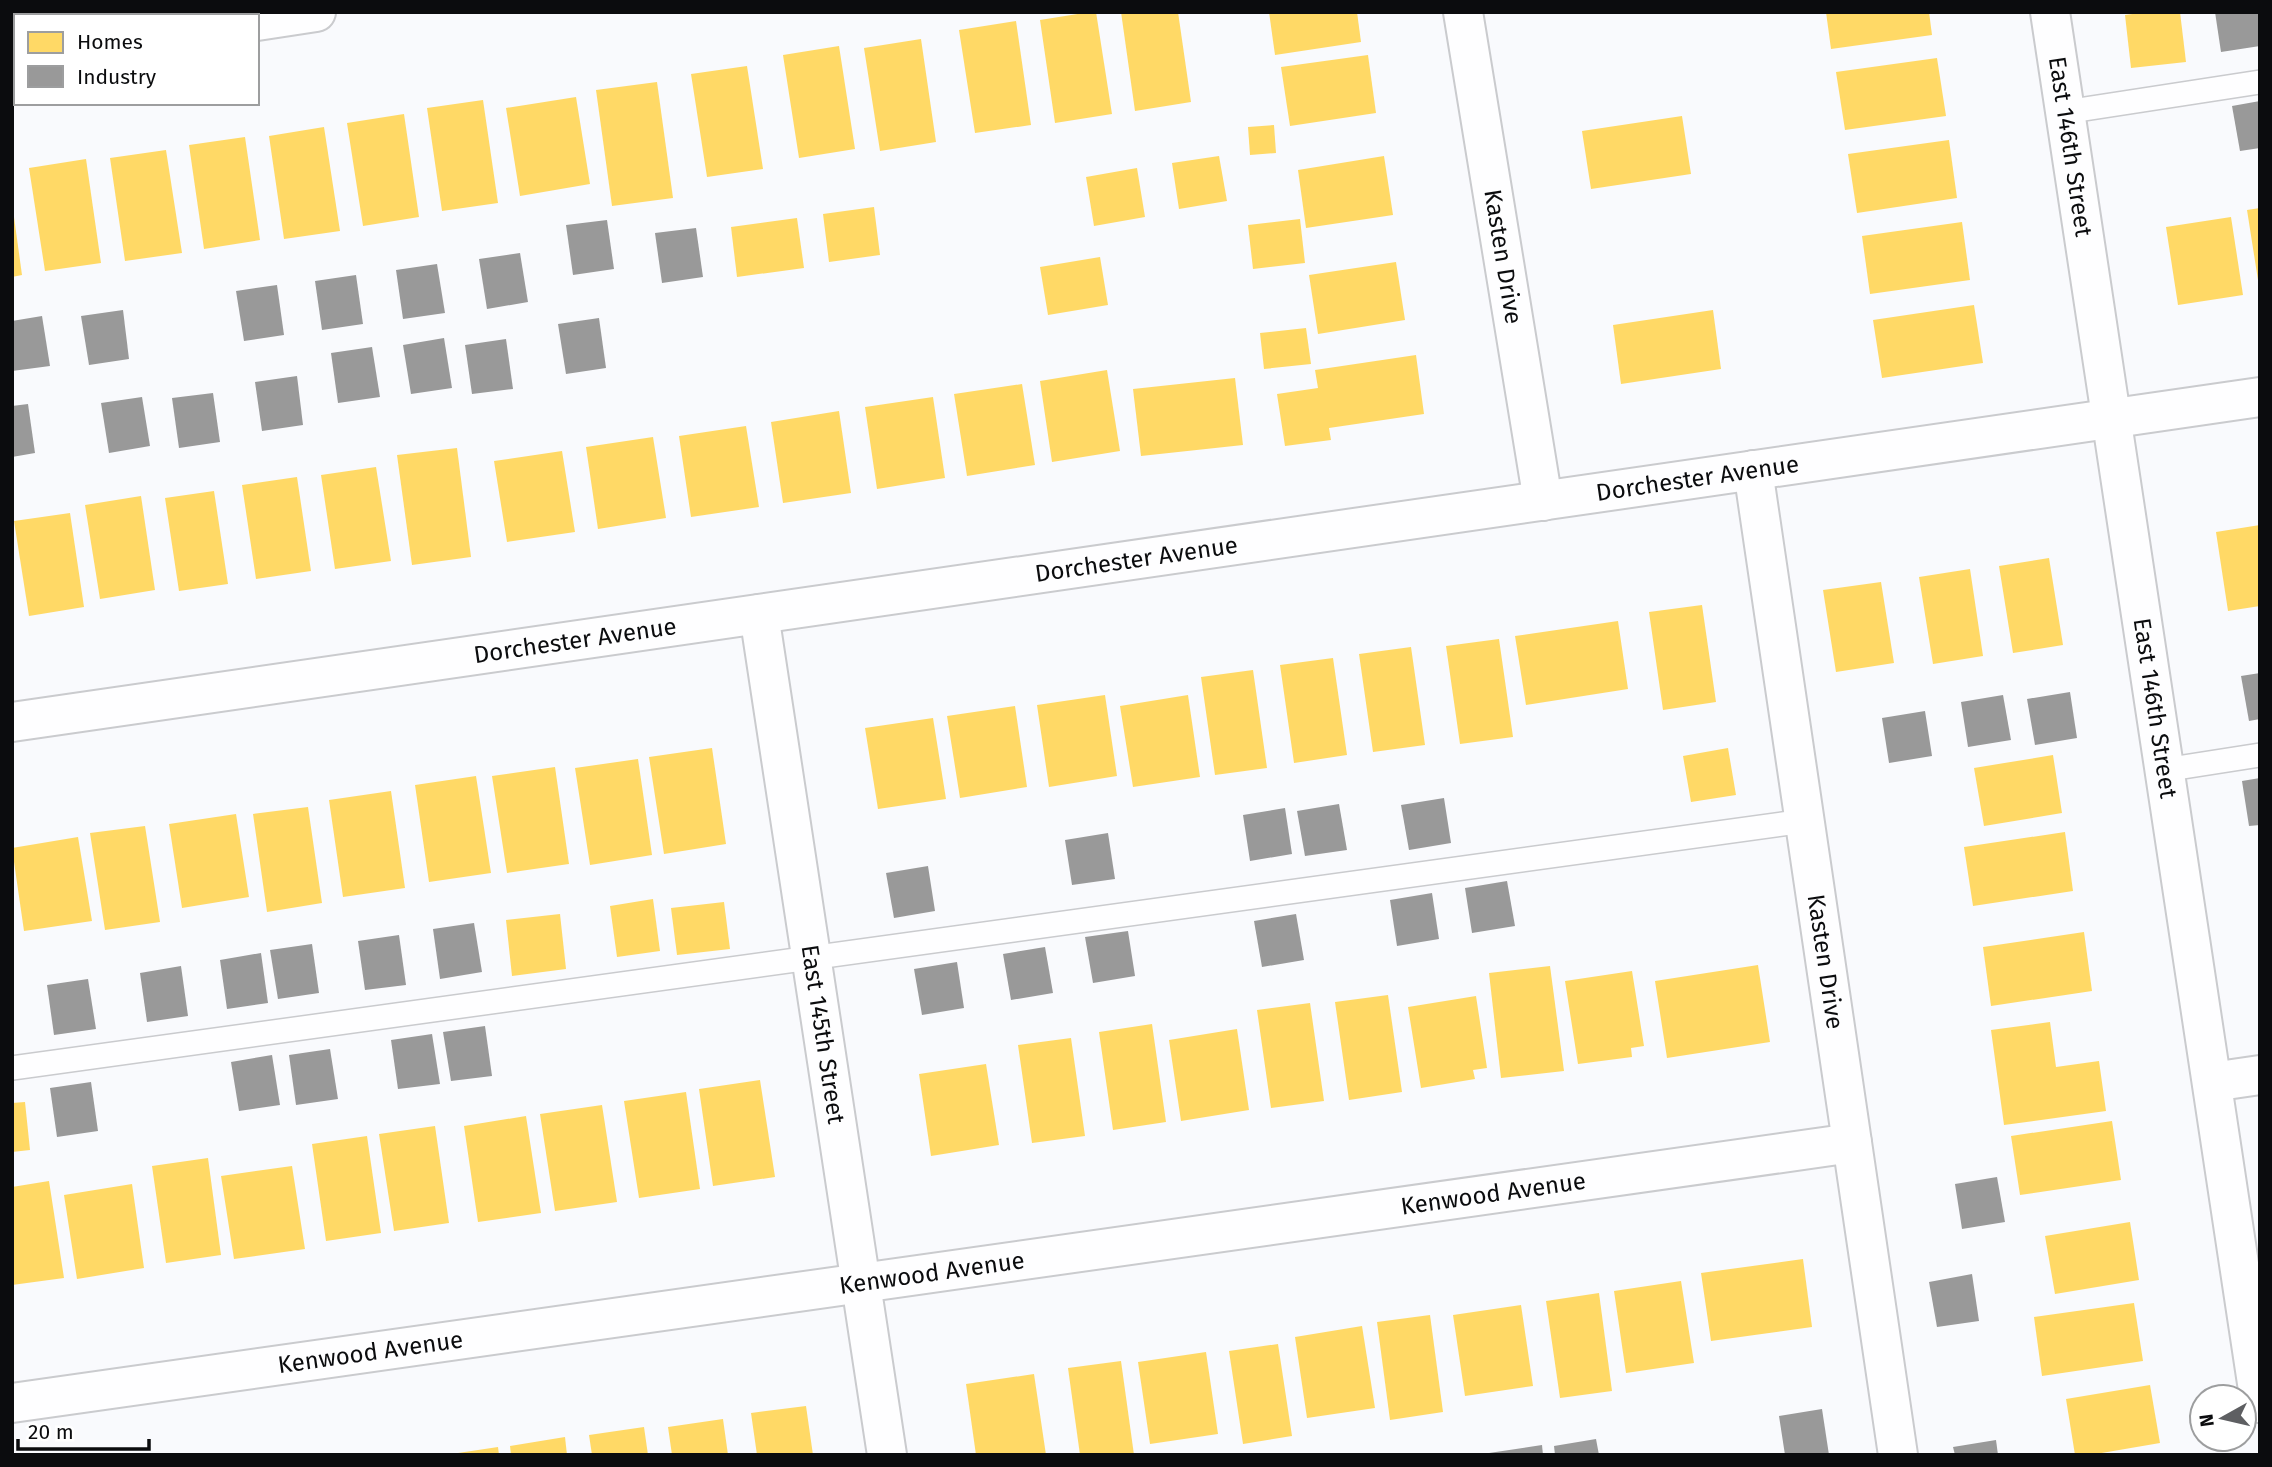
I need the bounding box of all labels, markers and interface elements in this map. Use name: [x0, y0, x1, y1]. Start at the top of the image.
legend: [14, 14, 259, 105]
text: Homes: [77, 29, 143, 55]
street label: East 146th Street: [2043, 54, 2098, 239]
text: Industry: [77, 64, 157, 90]
street label: Kasten Drive: [1478, 187, 1528, 326]
street label: Dorchester Avenue: [1594, 450, 1801, 507]
street label: Dorchester Avenue: [1033, 531, 1240, 588]
street label: Dorchester Avenue: [472, 612, 678, 669]
street label: East 146th Street: [2128, 616, 2183, 800]
street label: Kasten Drive: [1802, 892, 1849, 1031]
street label: East 145th Street: [796, 943, 850, 1126]
street label: Kenwood Avenue: [1399, 1167, 1588, 1221]
street label: Kenwood Avenue: [837, 1246, 1026, 1300]
street label: Kenwood Avenue: [276, 1325, 465, 1379]
north arrow: [2188, 1383, 2258, 1453]
scale bar: [18, 1408, 149, 1452]
text: N: [2194, 1412, 2219, 1428]
text: 20 m: [28, 1419, 74, 1445]

